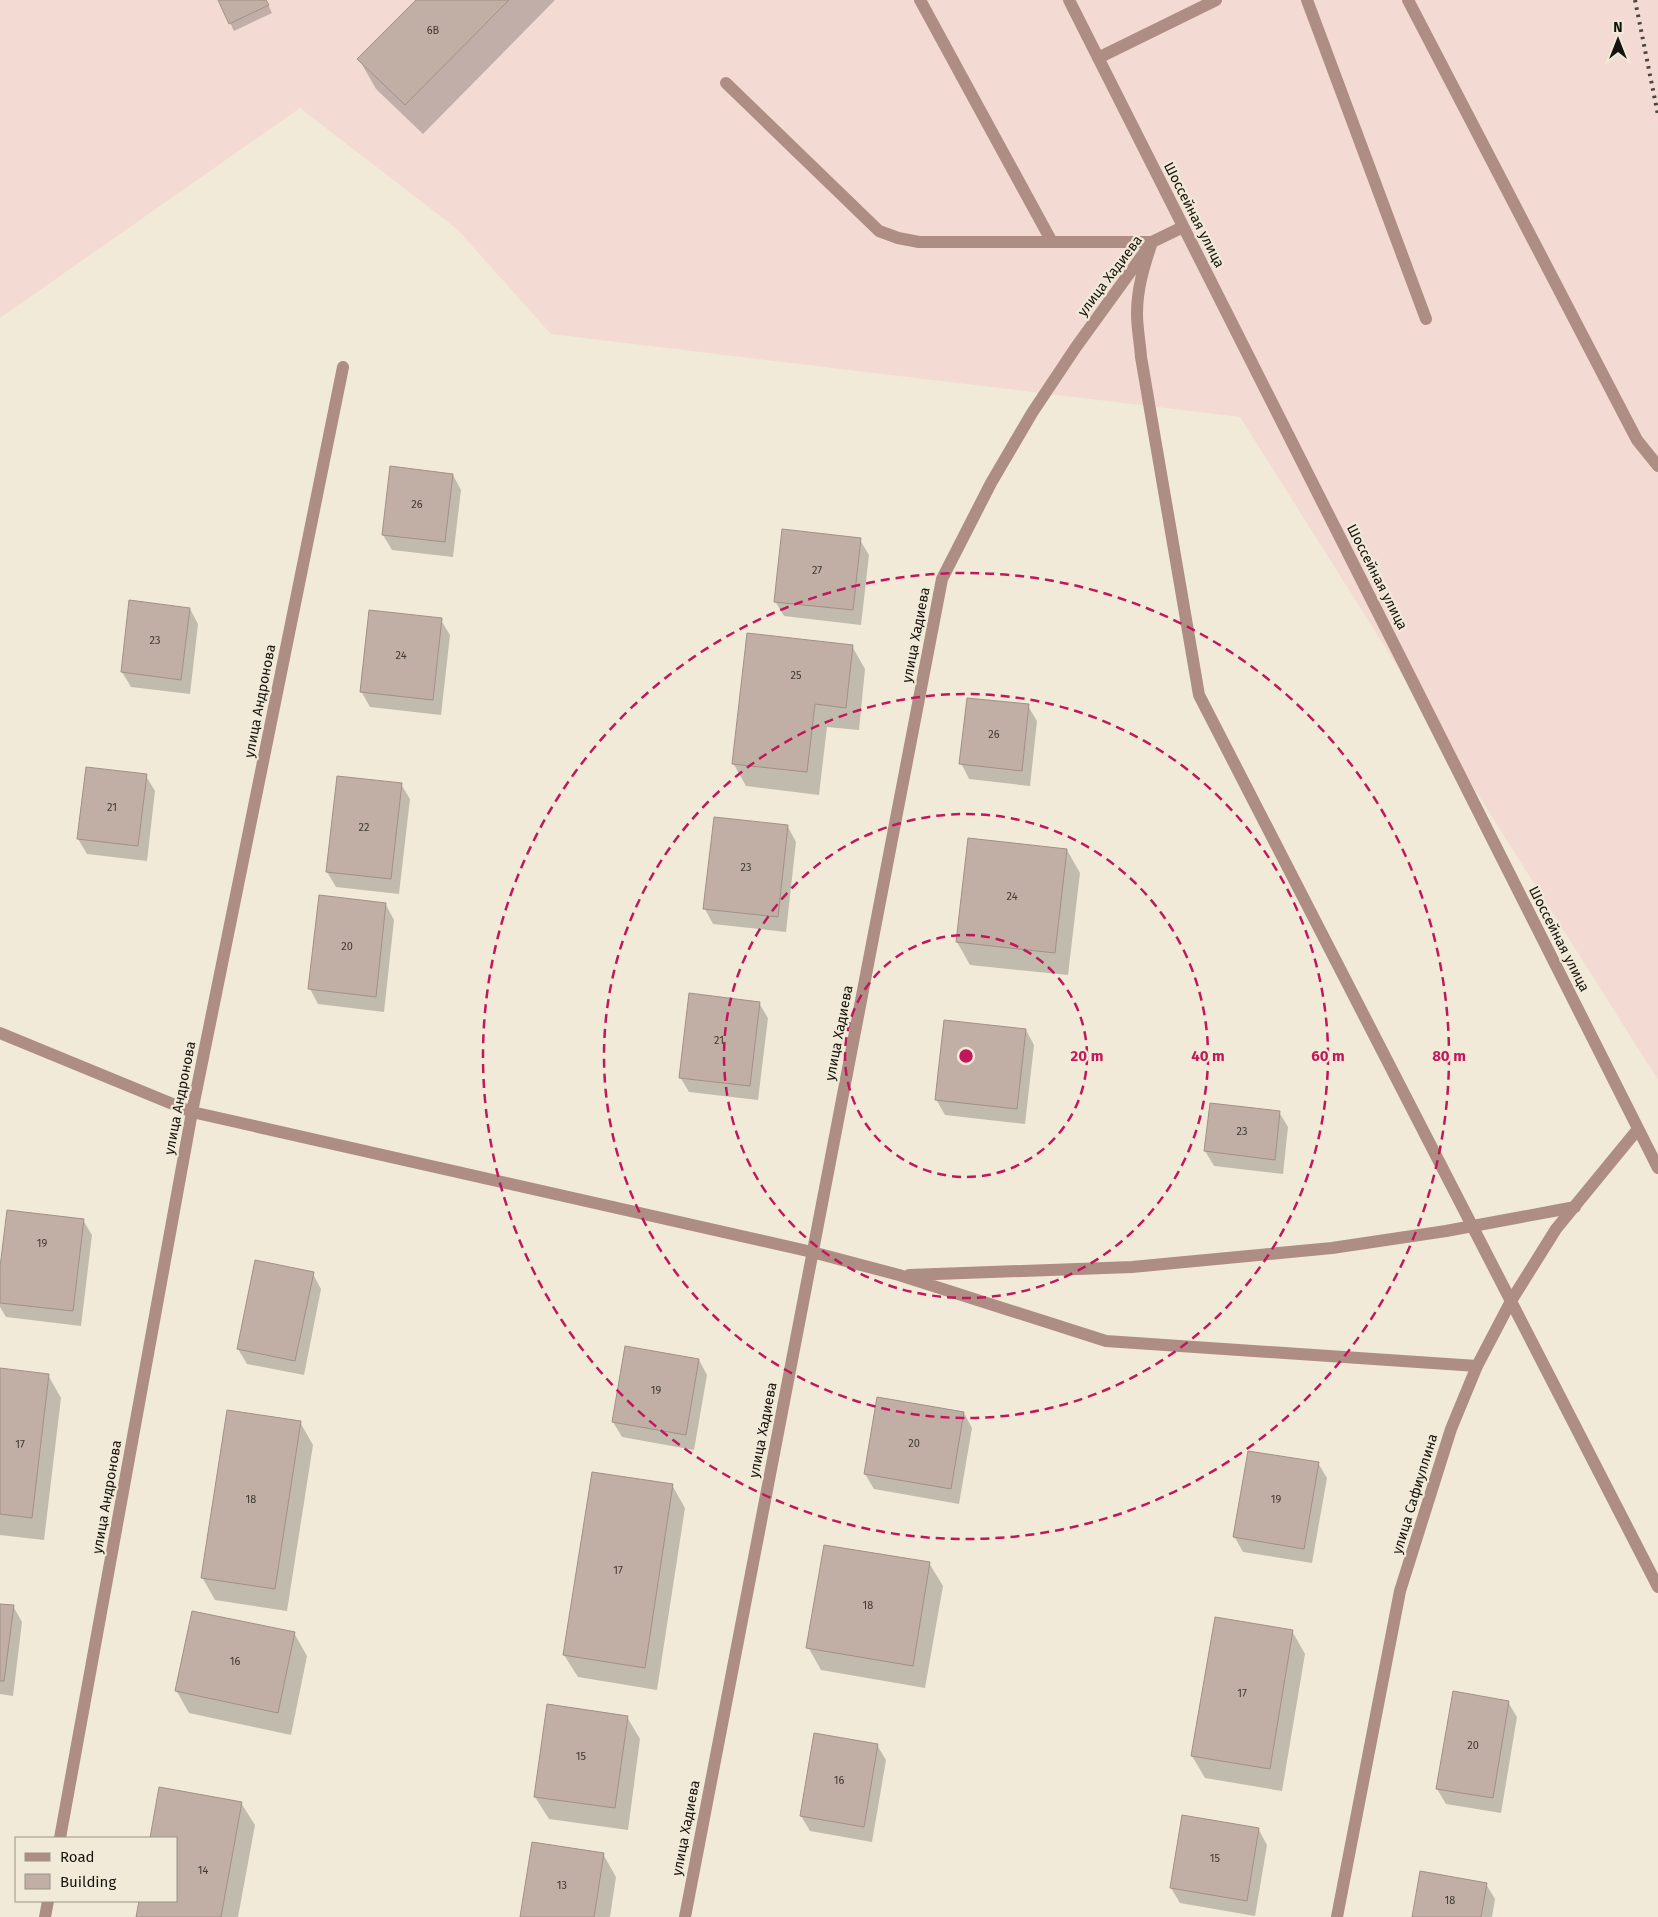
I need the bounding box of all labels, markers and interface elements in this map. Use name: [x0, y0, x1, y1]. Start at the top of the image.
north arrow: [1593, 15, 1643, 65]
text: N: [1613, 19, 1623, 36]
house number: 6В: [427, 24, 440, 37]
street label: Шоссейная улица: [1160, 159, 1228, 271]
street label: улица Хадиева: [1074, 232, 1146, 320]
house number: 26: [411, 498, 423, 511]
street label: Шоссейная улица: [1343, 521, 1411, 633]
house number: 27: [812, 564, 822, 577]
street label: улица Хадиева: [898, 586, 934, 684]
house number: 23: [150, 634, 160, 647]
street label: улица Андронова: [241, 643, 279, 759]
house number: 24: [396, 649, 407, 662]
house number: 25: [791, 669, 802, 682]
house number: 26: [988, 728, 1000, 741]
house number: 21: [107, 801, 117, 814]
house number: 22: [359, 821, 369, 834]
house number: 23: [741, 861, 751, 874]
street label: Шоссейная улица: [1525, 883, 1593, 995]
house number: 24: [1007, 890, 1018, 903]
house number: 20: [341, 940, 353, 953]
street label: улица Хадиева: [821, 984, 857, 1082]
house number: 21: [714, 1034, 724, 1047]
street label: улица Андронова: [161, 1040, 199, 1156]
centre of rings: [957, 1047, 975, 1065]
text: 20 m: [1071, 1047, 1103, 1065]
text: 40 m: [1191, 1047, 1225, 1065]
text: 60 m: [1311, 1047, 1345, 1065]
text: 80 m: [1432, 1047, 1466, 1065]
house number: 23: [1237, 1125, 1247, 1138]
house number: 19: [37, 1237, 47, 1250]
street label: улица Хадиева: [745, 1381, 781, 1479]
house number: 19: [651, 1384, 661, 1397]
street label: улица Сафиуллина: [1389, 1432, 1441, 1556]
house number: 20: [908, 1437, 920, 1450]
house number: 17: [15, 1438, 25, 1451]
street label: улица Андронова: [89, 1439, 125, 1555]
house number: 18: [246, 1493, 256, 1506]
house number: 19: [1271, 1493, 1281, 1506]
house number: 17: [613, 1564, 623, 1577]
house number: 18: [863, 1599, 873, 1612]
house number: 16: [230, 1655, 240, 1668]
house number: 17: [1237, 1687, 1247, 1700]
house number: 20: [1467, 1739, 1479, 1752]
house number: 15: [576, 1750, 587, 1763]
house number: 16: [834, 1774, 844, 1787]
street label: улица Хадиева: [668, 1779, 704, 1877]
legend: [15, 1837, 178, 1902]
text: Road: [60, 1848, 95, 1866]
house number: 15: [1210, 1852, 1221, 1865]
house number: 14: [198, 1864, 208, 1877]
text: Building: [60, 1873, 116, 1891]
house number: 13: [557, 1879, 567, 1892]
house number: 18: [1445, 1894, 1455, 1907]

